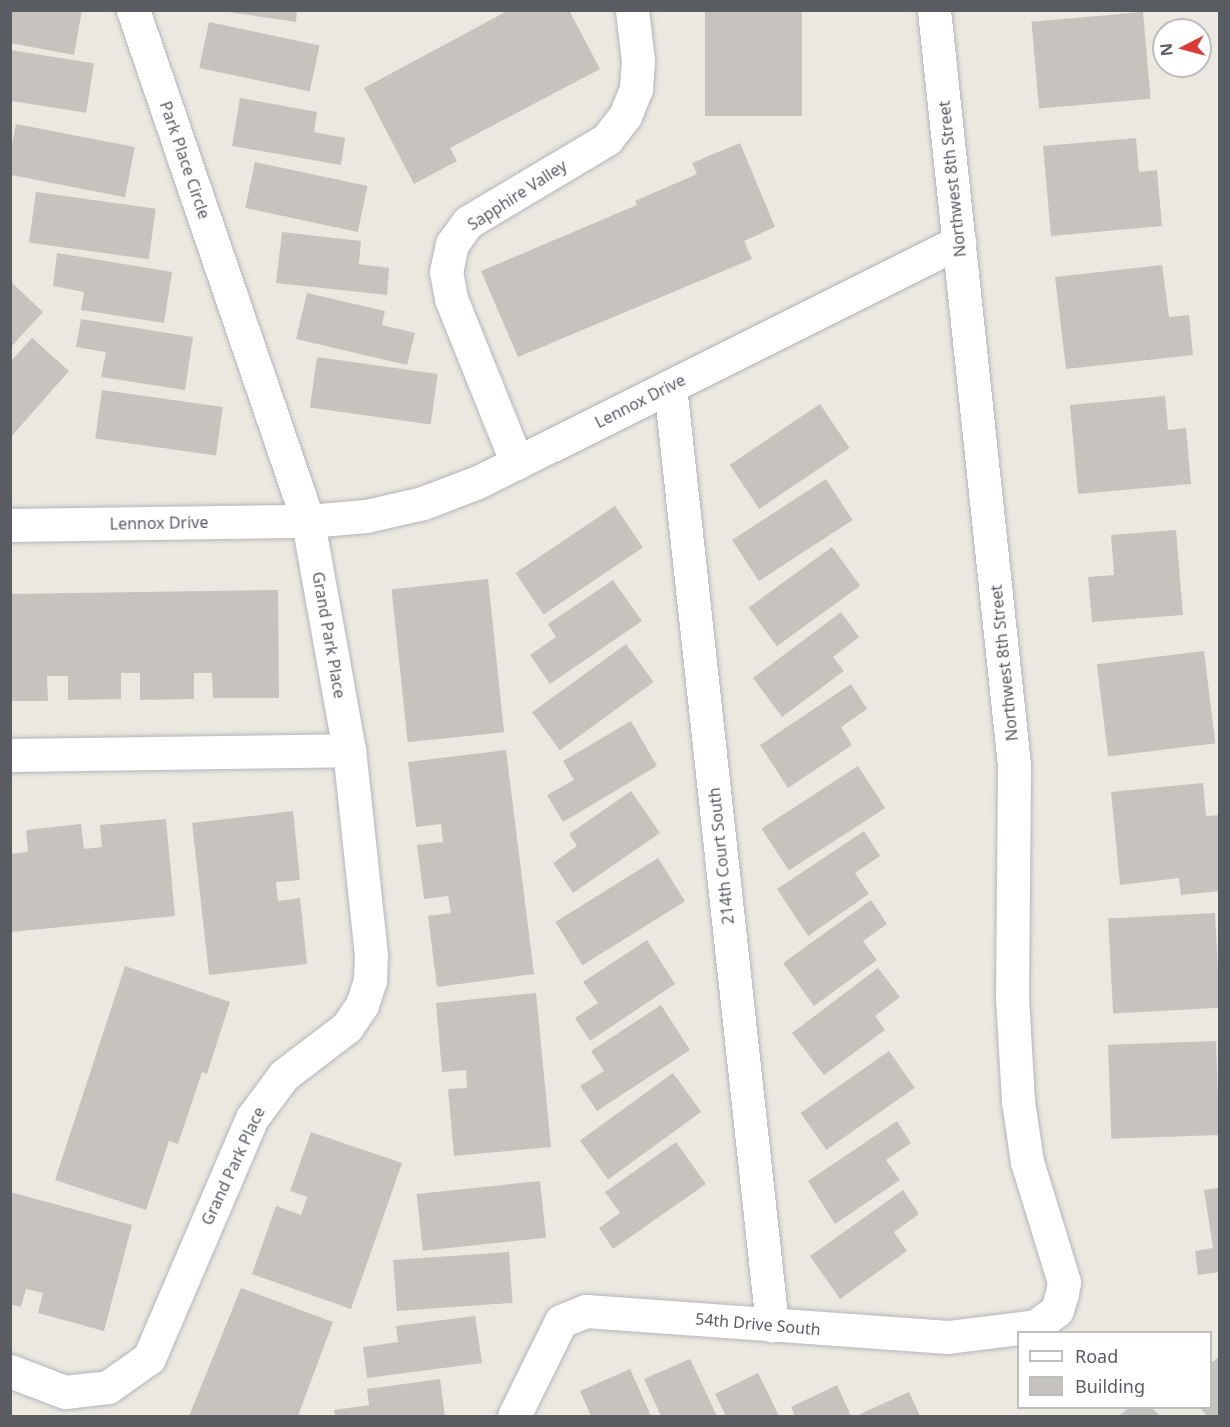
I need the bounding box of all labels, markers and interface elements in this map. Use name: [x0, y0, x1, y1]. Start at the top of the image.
north arrow: [1152, 18, 1212, 78]
text: N: [1154, 42, 1178, 57]
street label: Park Place Circle: [156, 99, 214, 221]
street label: Northwest 8th Street: [934, 100, 970, 258]
street label: Sapphire Valley: [464, 156, 570, 234]
street label: Lennox Drive: [592, 370, 688, 432]
street label: Lennox Drive: [109, 513, 209, 533]
street label: Grand Park Place: [308, 570, 350, 700]
street label: Northwest 8th Street: [986, 584, 1022, 742]
street label: 214th Court South: [704, 787, 738, 925]
street label: Grand Park Place: [197, 1104, 269, 1228]
street label: 54th Drive South: [694, 1309, 822, 1339]
legend: [1017, 1331, 1212, 1409]
text: Road: [1075, 1344, 1118, 1368]
text: Building: [1075, 1374, 1145, 1398]

